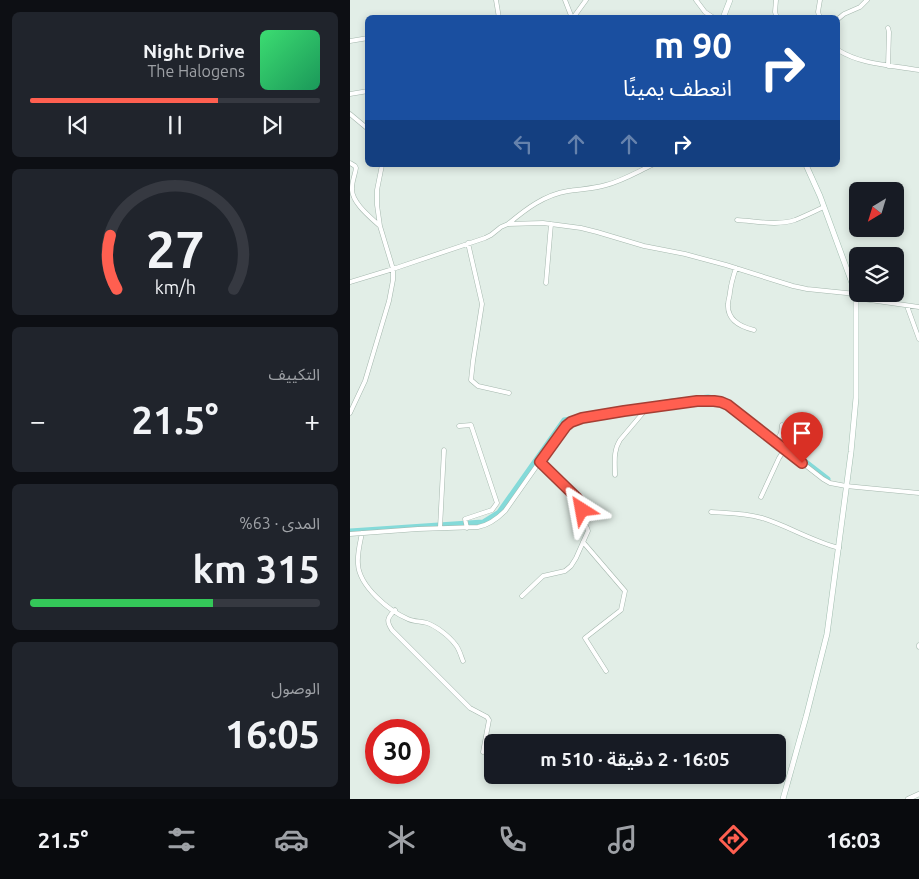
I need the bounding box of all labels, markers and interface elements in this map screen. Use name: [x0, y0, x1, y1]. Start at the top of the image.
text: 90 m: [654, 25, 732, 65]
icon: right: [750, 35, 815, 100]
text: Night Drive: [143, 40, 245, 62]
text: The Halogens: [147, 62, 245, 80]
text: انعطف يمينًا: [623, 75, 732, 100]
icon: previous: [64, 111, 92, 139]
icon: pause: [161, 111, 189, 139]
icon: next: [258, 111, 286, 139]
icon: left: [509, 130, 537, 158]
icon: ahead: [562, 130, 590, 158]
icon: ahead: [615, 130, 643, 158]
icon: right: [668, 130, 696, 158]
north arrow: [849, 182, 904, 238]
map controls: [849, 182, 904, 302]
text: 27: [146, 220, 204, 278]
button: layers: [849, 247, 904, 302]
text: km/h: [154, 277, 196, 297]
text: التكييف: [268, 365, 320, 383]
text: 21.5°: [131, 399, 219, 441]
text: −: [30, 405, 46, 436]
text: +: [304, 405, 320, 436]
pin: [781, 412, 823, 463]
icon: arrive: [788, 419, 816, 447]
position arrow: [555, 483, 607, 535]
text: المدى · 63%: [239, 514, 320, 532]
text: 315 km: [193, 548, 320, 590]
text: الوصول: [271, 679, 320, 697]
text: 16:05: [225, 713, 320, 755]
speed limit sign: 30: [365, 719, 430, 784]
text: 16:05 · 2 دقيقة · 510 m: [540, 748, 730, 770]
icon: filters: [164, 822, 199, 857]
icon: car: [274, 822, 309, 857]
icon: climate: [384, 822, 419, 857]
icon: phone: [495, 822, 530, 857]
icon: music: [605, 822, 640, 857]
icon: directions: [716, 822, 751, 857]
text: 21.5°: [38, 827, 88, 852]
text: 16:03: [826, 827, 881, 852]

